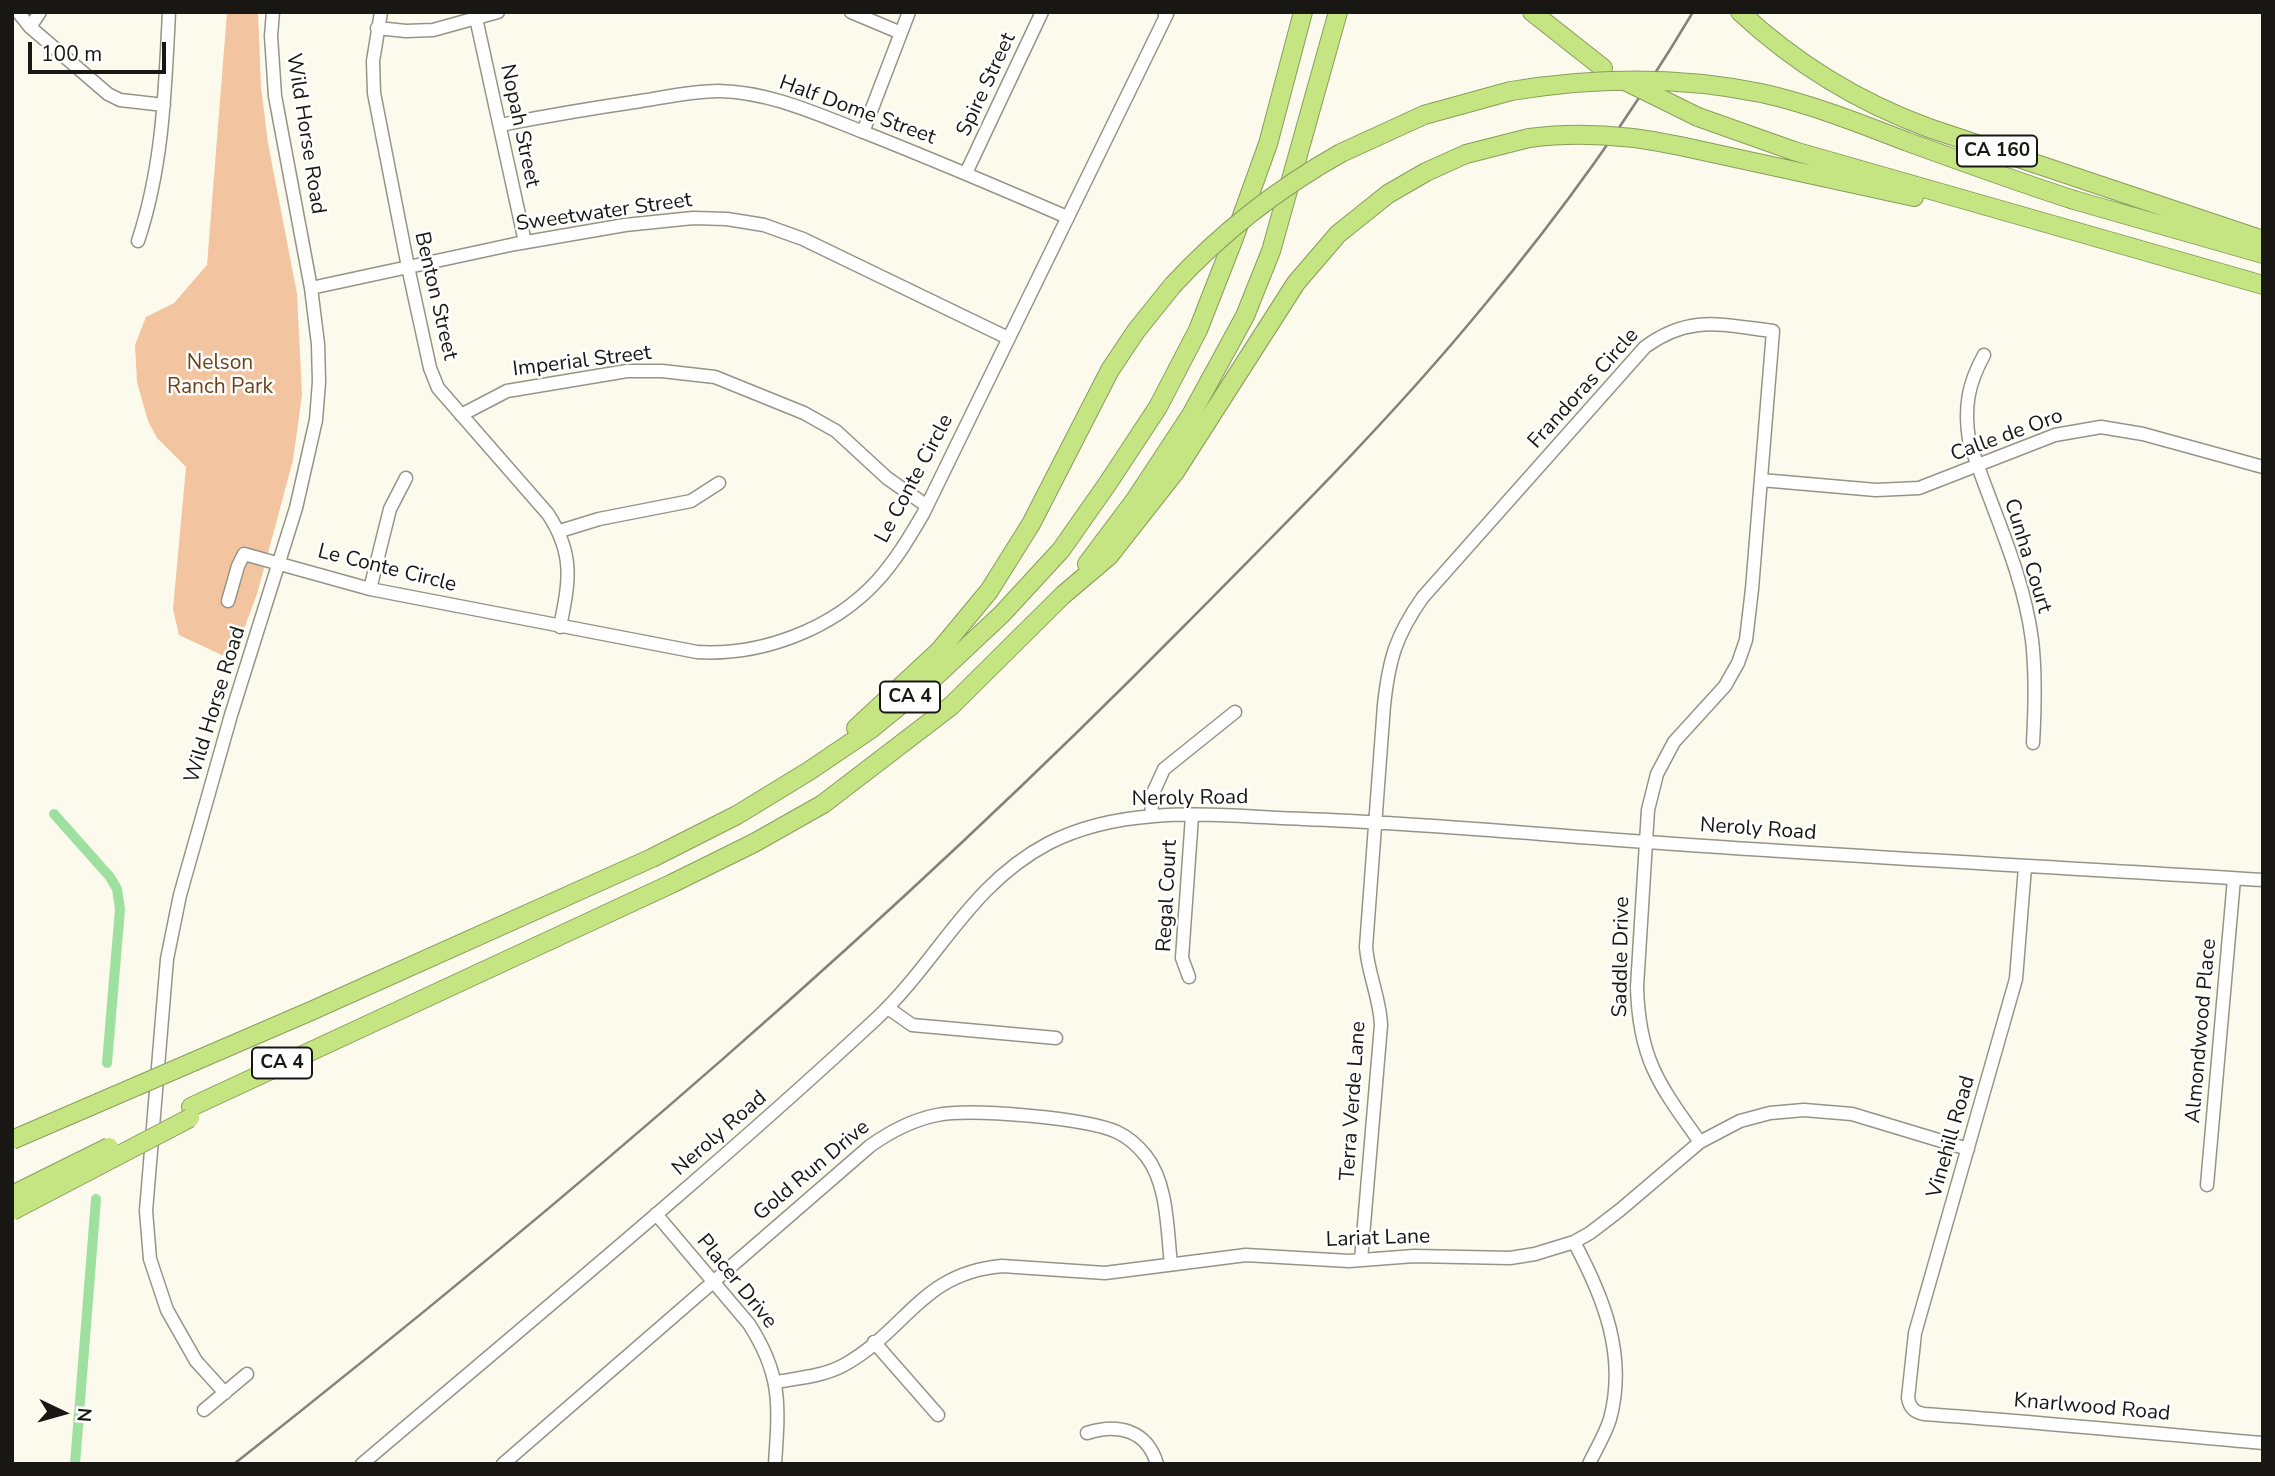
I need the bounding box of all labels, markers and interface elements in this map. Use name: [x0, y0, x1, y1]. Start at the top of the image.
scale bar: [32, 28, 170, 72]
street label: Spire Street: [952, 29, 1022, 141]
text: 100 m: [41, 40, 102, 68]
street label: Wild Horse Road: [280, 52, 330, 216]
street label: Nopah Street: [494, 62, 544, 190]
street label: Half Dome Street: [775, 71, 939, 151]
road number: CA 160: [1957, 136, 2037, 167]
street label: Sweetwater Street: [514, 188, 694, 238]
street label: Benton Street: [408, 229, 462, 363]
street label: Frandoras Circle: [1523, 324, 1645, 454]
street label: Imperial Street: [511, 341, 653, 383]
park label: Nelson Ranch Park: [167, 351, 273, 401]
street label: Calle de Oro: [1947, 404, 2067, 468]
street label: Le Conte Circle: [871, 410, 959, 548]
street label: Cunha Court: [1998, 496, 2056, 616]
street label: Le Conte Circle: [315, 540, 459, 598]
street label: Wild Horse Road: [180, 624, 252, 786]
road number: CA 4: [880, 682, 940, 712]
street label: Neroly Road: [1131, 785, 1249, 813]
street label: Neroly Road: [1699, 813, 1817, 847]
street label: Regal Court: [1152, 839, 1184, 953]
street label: Saddle Drive: [1608, 896, 1636, 1018]
street label: Almondwood Place: [2181, 938, 2223, 1124]
street label: Terra Verde Lane: [1336, 1020, 1372, 1182]
road number: CA 4: [252, 1048, 312, 1078]
street label: Vinehill Road: [1923, 1073, 1981, 1201]
street label: Neroly Road: [668, 1086, 772, 1182]
street label: Gold Run Drive: [749, 1115, 875, 1227]
street label: Lariat Lane: [1325, 1225, 1431, 1253]
street label: Placer Drive: [690, 1230, 782, 1334]
north arrow: [28, 1378, 98, 1448]
street label: Knarlwood Road: [2013, 1389, 2171, 1427]
text: N: [70, 1407, 97, 1423]

